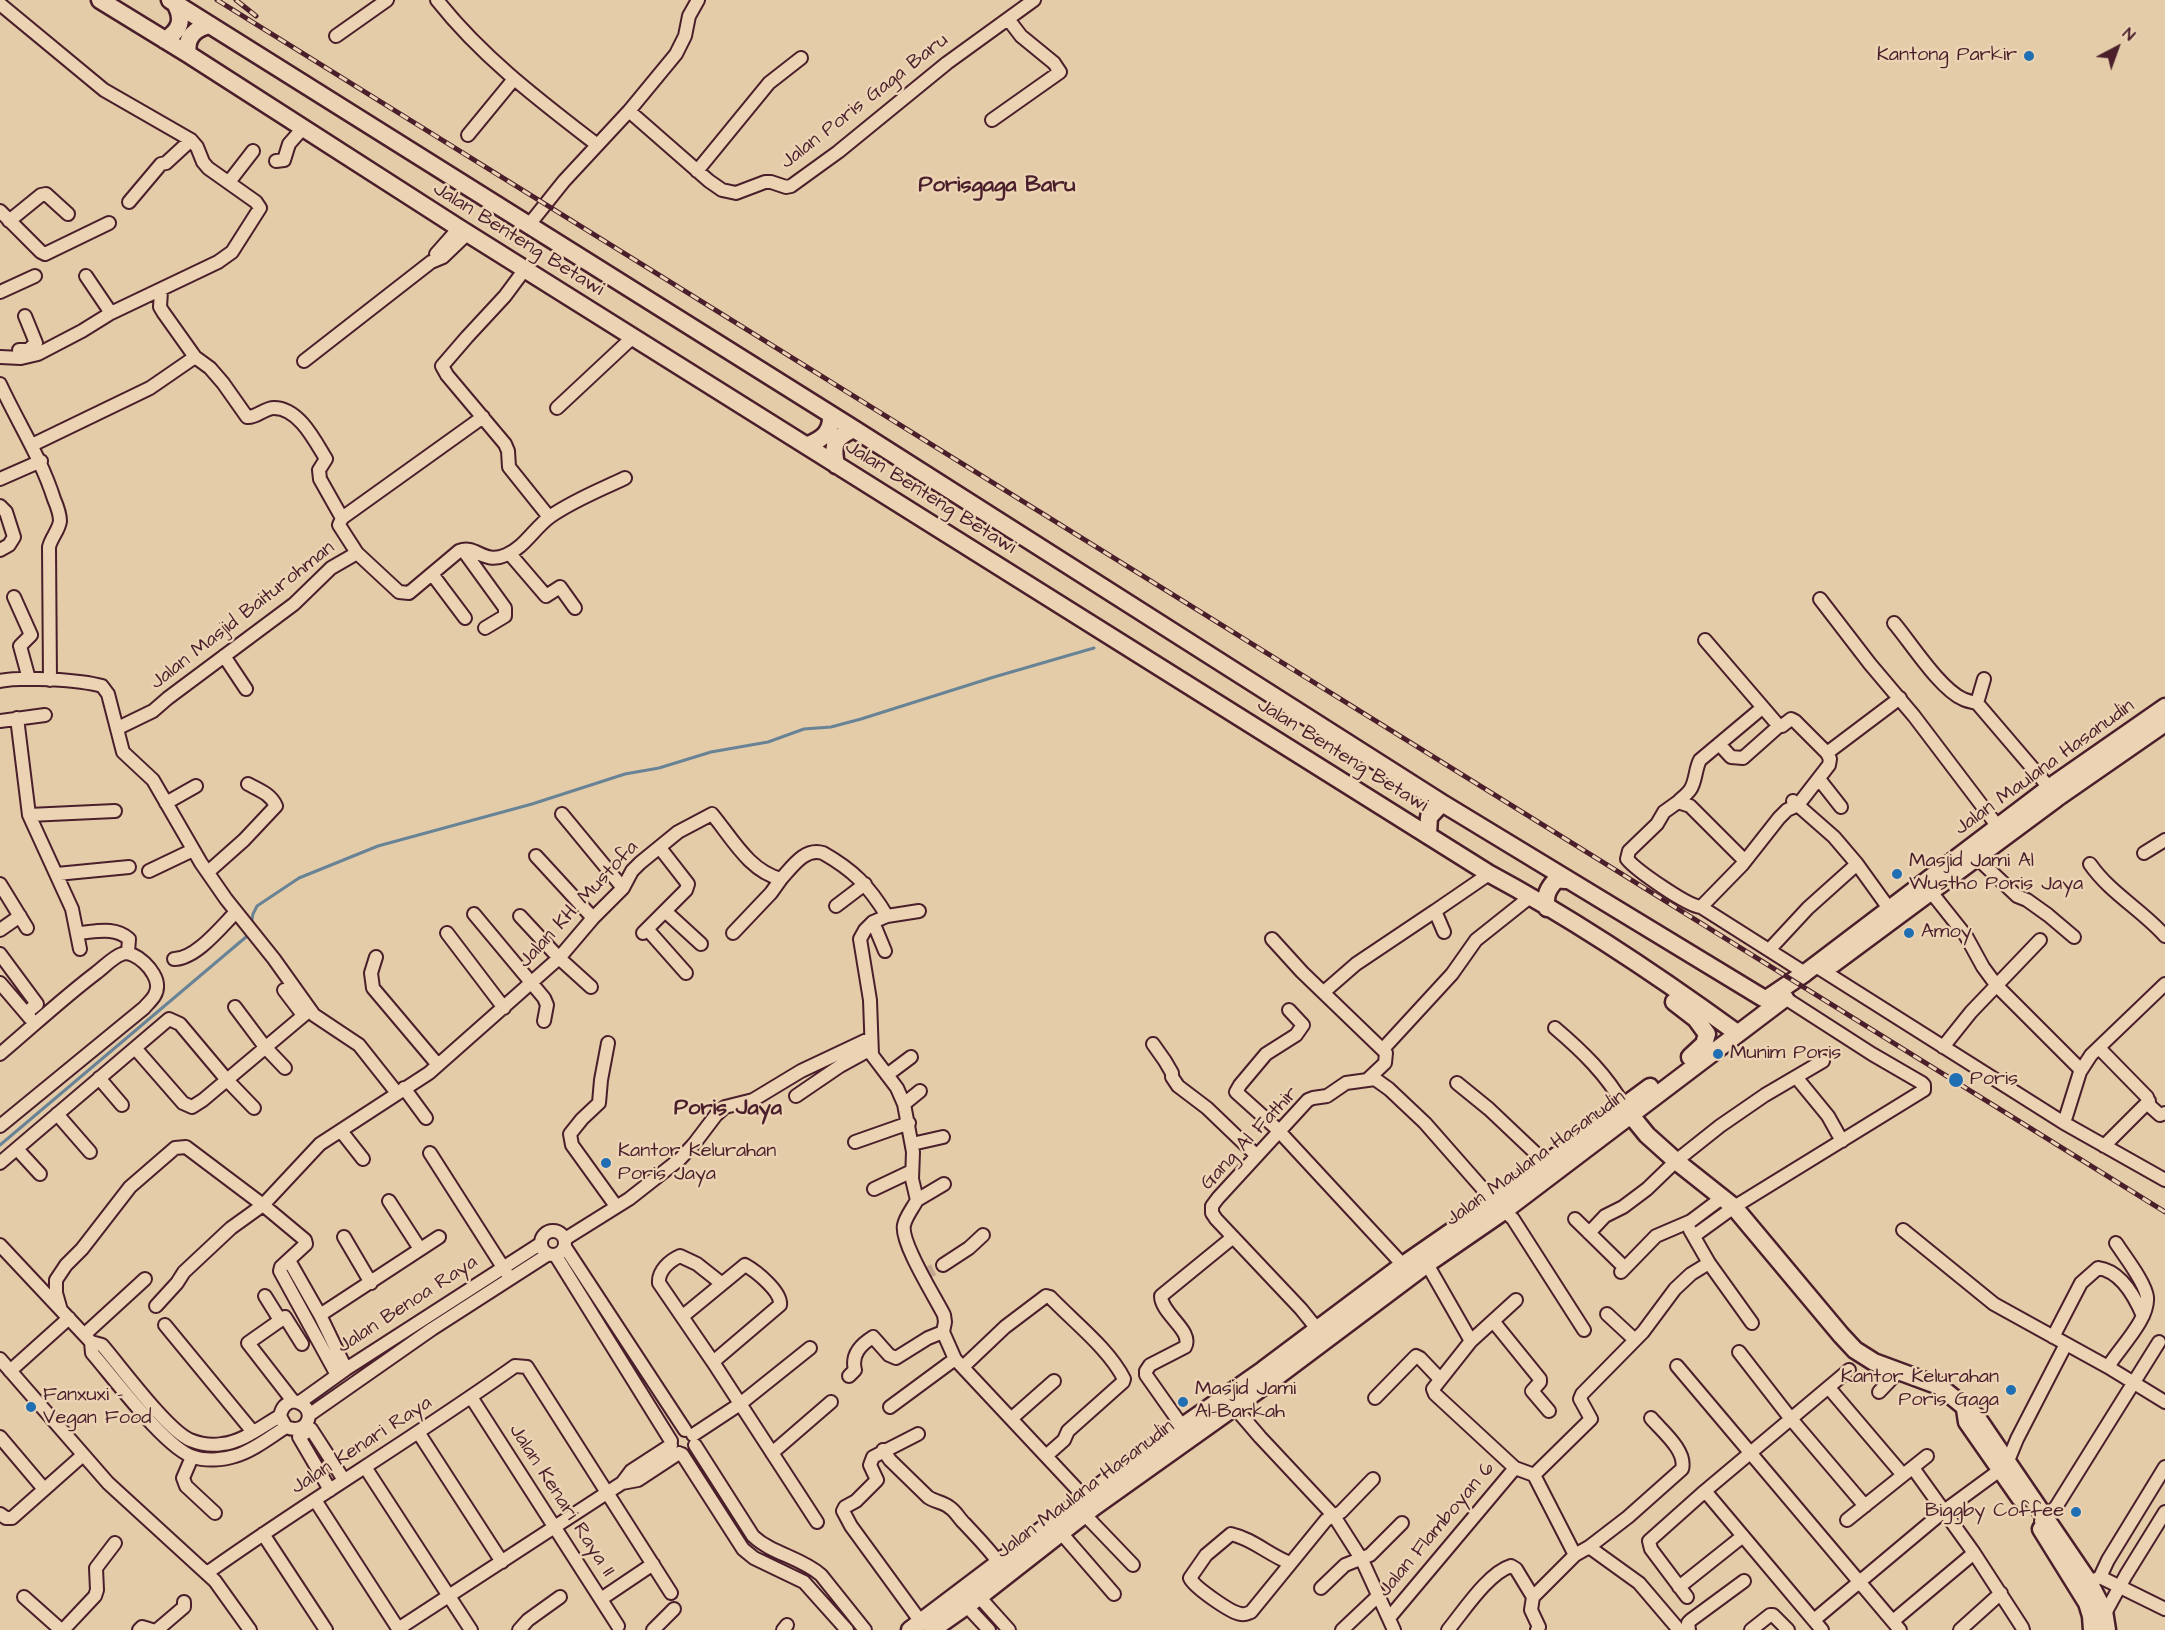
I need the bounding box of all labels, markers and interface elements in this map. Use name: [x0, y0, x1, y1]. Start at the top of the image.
north arrow: [2087, 18, 2147, 78]
text: N: [2118, 23, 2140, 46]
street label: Jalan Poris Gaga Baru: [776, 29, 954, 175]
place label: Kantong Parkir: [1877, 44, 2017, 68]
marker: Kantong Parkir: [2022, 49, 2036, 63]
district label: Porisgaga Baru: [919, 173, 1075, 199]
street label: Jalan Benteng Betawi: [428, 178, 608, 302]
street label: Jalan Benteng Betawi: [840, 436, 1020, 560]
street label: Jalan Masjid Baiturohman: [146, 537, 340, 695]
street label: Jalan Benteng Betawi: [1252, 694, 1432, 818]
street label: Jalan Maulana Hasanudin: [1950, 695, 2140, 841]
street label: Jalan KH. Mustofa: [514, 836, 644, 974]
place label: Masjid Jami Al Wustho Poris Jaya: [1909, 850, 2083, 897]
marker: Masjid Jami Al Wustho Poris Jaya: [1890, 867, 1904, 881]
place label: Amoy: [1921, 921, 1972, 945]
marker: Amoy: [1902, 926, 1916, 940]
place label: Munim Poris: [1730, 1042, 1841, 1066]
marker: Munim Poris: [1711, 1047, 1725, 1061]
place label: Poris: [1970, 1068, 2018, 1092]
marker: Poris: [1947, 1071, 1965, 1089]
street label: Gang Al Fathir: [1196, 1082, 1304, 1196]
street label: Jalan Maulana Hasanudin: [1441, 1086, 1631, 1232]
district label: Poris Jaya: [674, 1096, 782, 1122]
place label: Kantor Kelurahan Poris Jaya: [618, 1140, 776, 1187]
marker: Kantor Kelurahan Poris Jaya: [599, 1156, 613, 1170]
street label: Jalan Benoa Raya: [333, 1251, 483, 1359]
place label: Kantor Kelurahan Poris Gaga: [1841, 1366, 1999, 1413]
place label: Masjid Jami Al-Barkah: [1195, 1378, 1296, 1425]
marker: Kantor Kelurahan Poris Gaga: [2004, 1383, 2018, 1397]
place label: Fanxuxi - Vegan Food: [43, 1384, 151, 1431]
street label: Jalan Kenari Raya: [287, 1392, 437, 1500]
marker: Masjid Jami Al-Barkah: [1176, 1395, 1190, 1409]
marker: Fanxuxi - Vegan Food: [24, 1400, 38, 1414]
street label: Jalan Maulana Hasanudin: [992, 1415, 1180, 1565]
street label: Jalan Kenari Raya II: [503, 1420, 619, 1582]
street label: Jalan Flamboyan 6: [1373, 1458, 1501, 1602]
place label: Biggby Coffee: [1925, 1500, 2064, 1524]
marker: Biggby Coffee: [2069, 1505, 2083, 1519]

